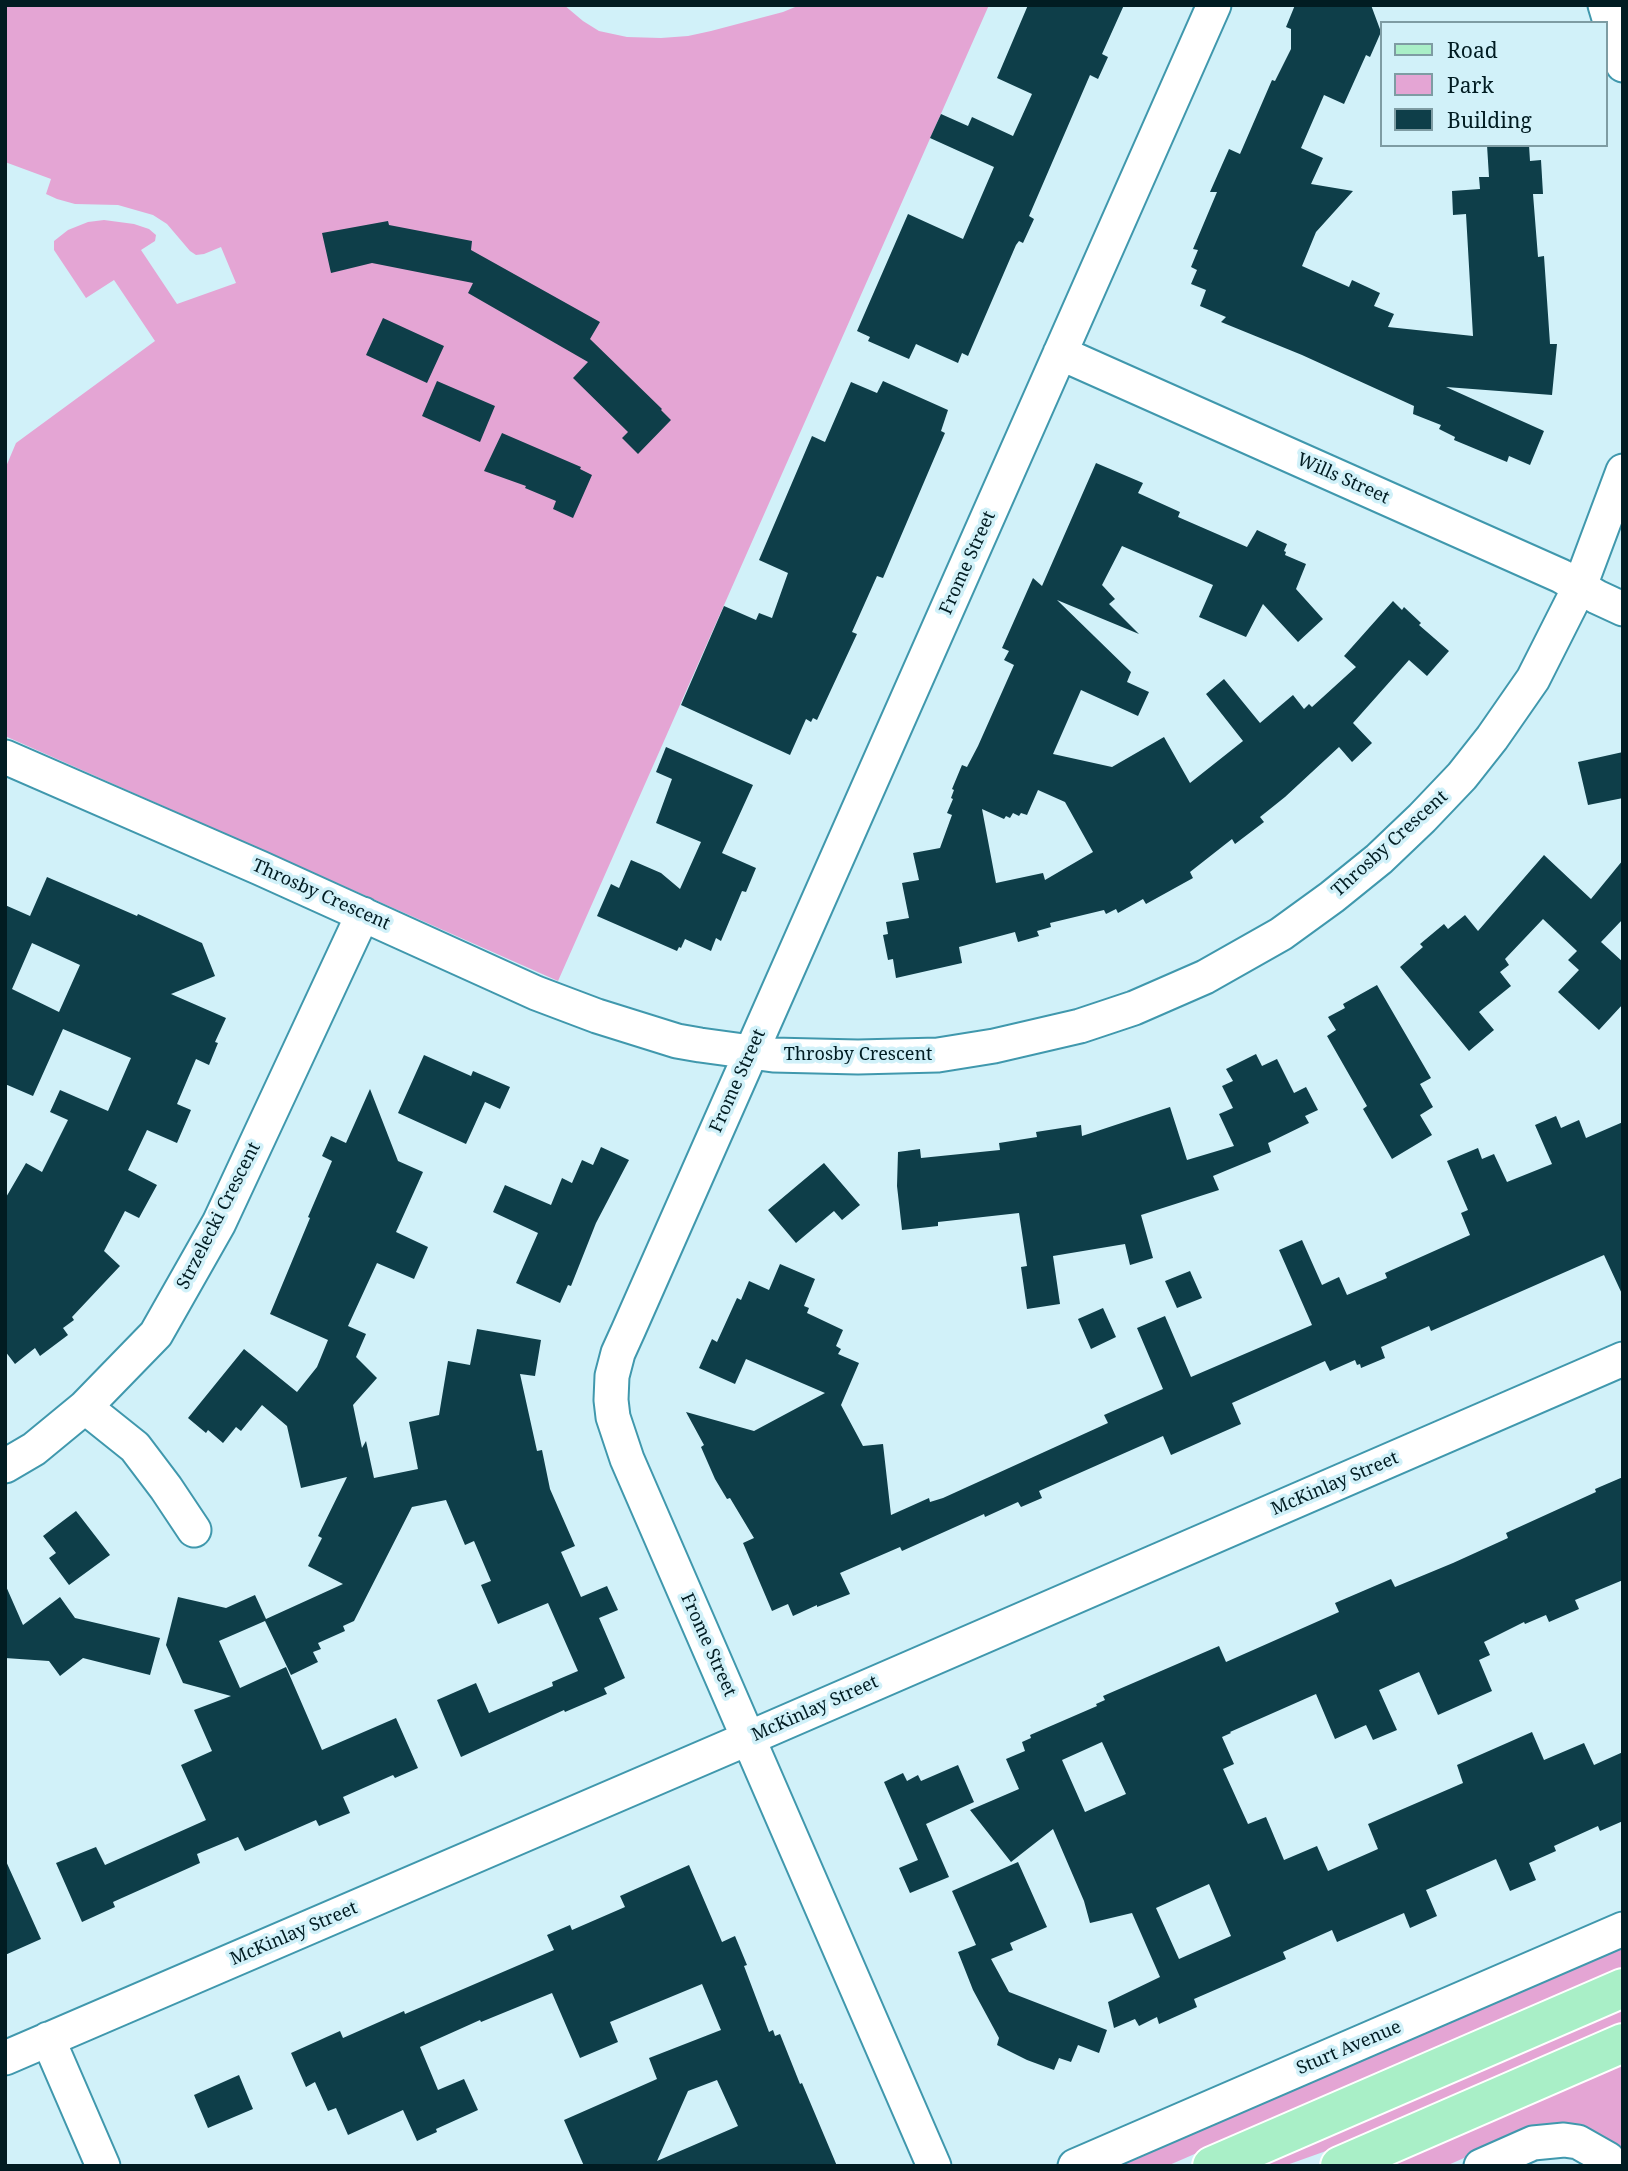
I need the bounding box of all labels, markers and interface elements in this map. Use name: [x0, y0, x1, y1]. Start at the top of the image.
legend: [1380, 21, 1607, 147]
text: Road: [1447, 36, 1498, 64]
text: Park: [1447, 71, 1494, 99]
text: Building: [1447, 106, 1532, 134]
street label: Wills Street: [1293, 449, 1393, 509]
street label: Frome Street: [936, 508, 1000, 618]
street label: Throsby Crescent: [1328, 786, 1452, 902]
street label: Throsby Crescent: [249, 855, 393, 935]
street label: Frome Street: [706, 1026, 770, 1136]
street label: Throsby Crescent: [784, 1044, 932, 1066]
street label: Strzelecki Crescent: [173, 1139, 265, 1293]
street label: McKinlay Street: [1268, 1447, 1402, 1521]
street label: Frome Street: [676, 1590, 740, 1700]
street label: McKinlay Street: [748, 1671, 882, 1747]
street label: McKinlay Street: [227, 1897, 361, 1971]
street label: Sturt Avenue: [1294, 2016, 1404, 2080]

